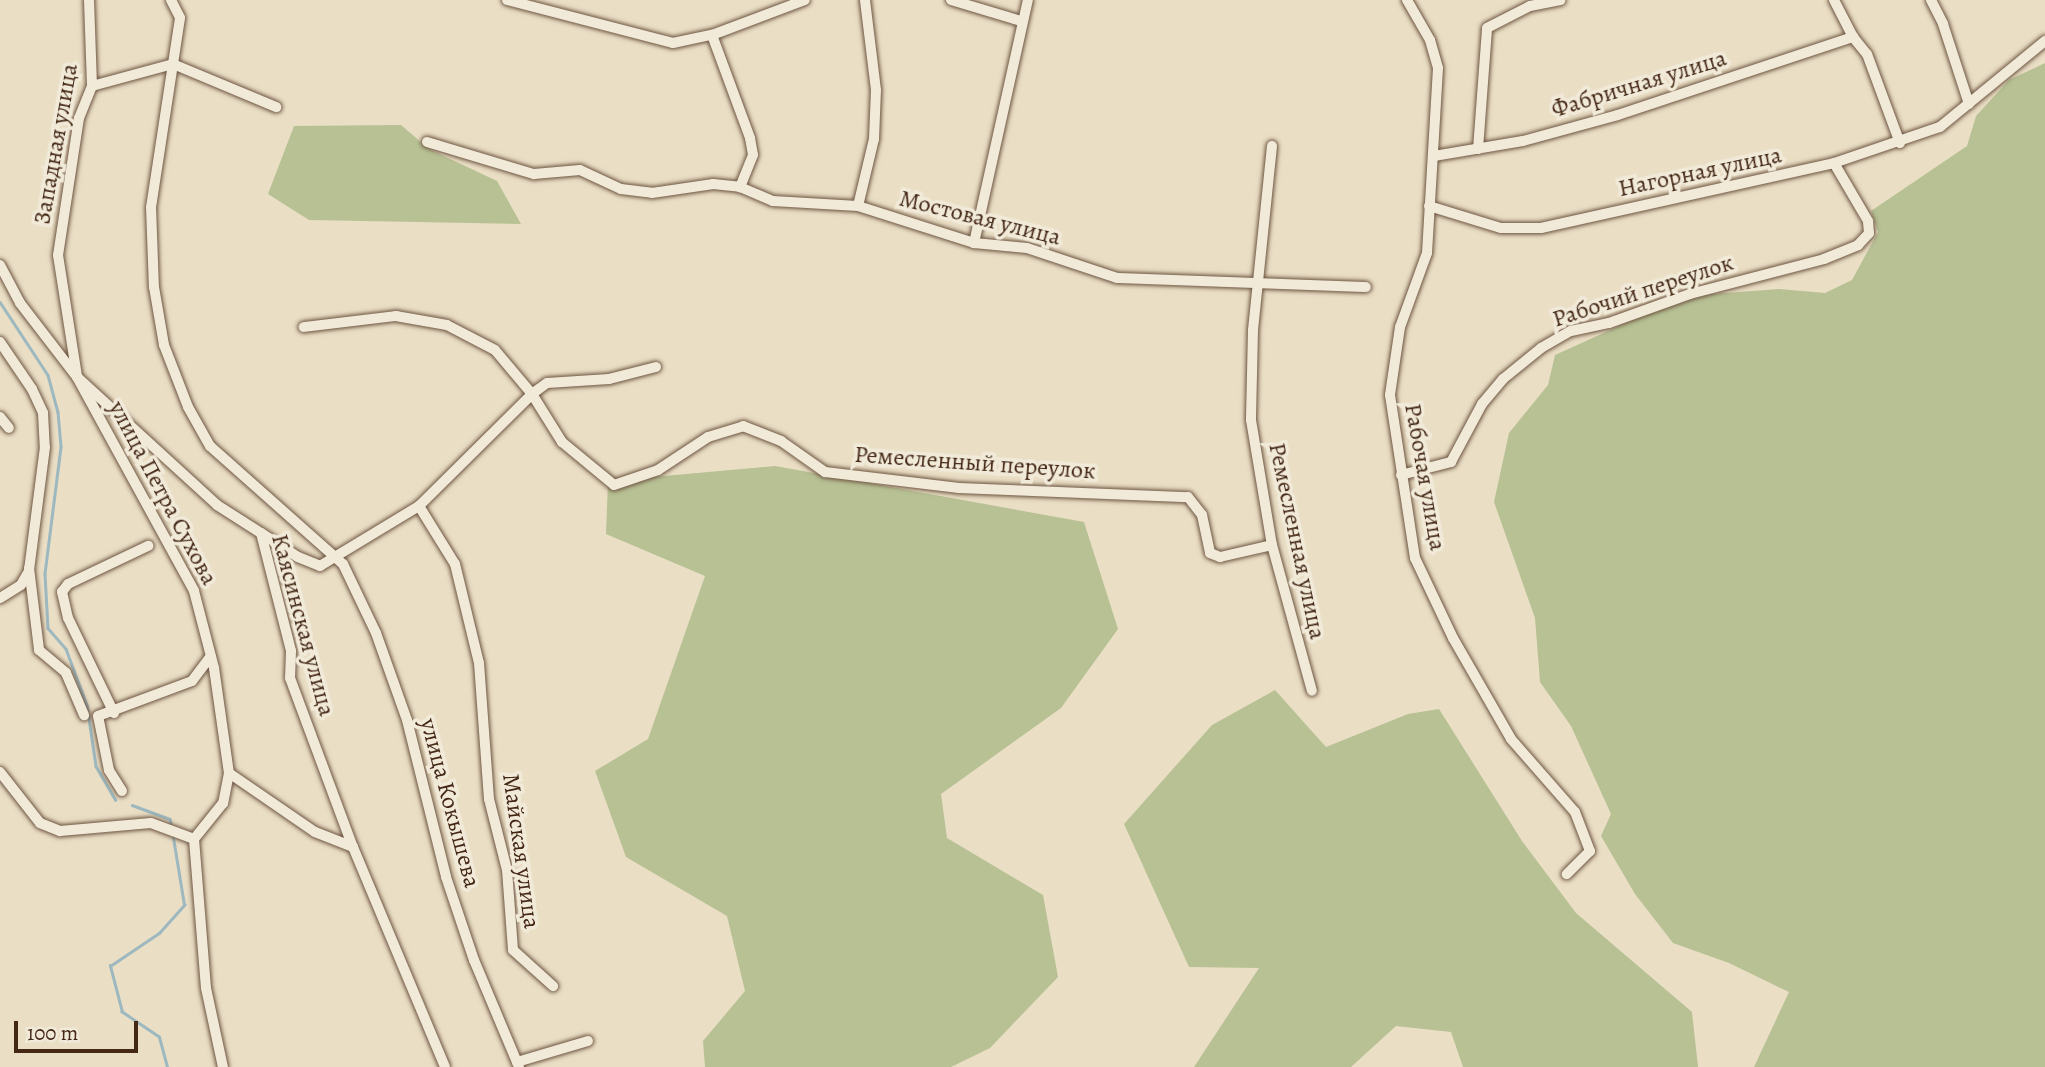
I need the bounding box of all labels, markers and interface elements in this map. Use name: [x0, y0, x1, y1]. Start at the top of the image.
street label: Фабричная улица: [1548, 44, 1730, 124]
street label: Западная улица: [28, 61, 84, 227]
street label: Нагорная улица: [1616, 141, 1784, 203]
street label: Мостовая улица: [896, 184, 1064, 252]
street label: Рабочий переулок: [1549, 248, 1737, 334]
street label: улица Петра Сухова: [102, 396, 224, 590]
street label: Рабочая улица: [1398, 401, 1452, 553]
street label: Ремесленный переулок: [853, 440, 1097, 486]
street label: Ремесленная улица: [1262, 440, 1332, 642]
street label: Каясинская улица: [265, 531, 341, 719]
street label: улица Кокышева: [414, 715, 486, 891]
street label: Майская улица: [496, 772, 546, 930]
scale bar: [18, 1007, 142, 1052]
text: 100 m: [27, 1019, 78, 1047]

